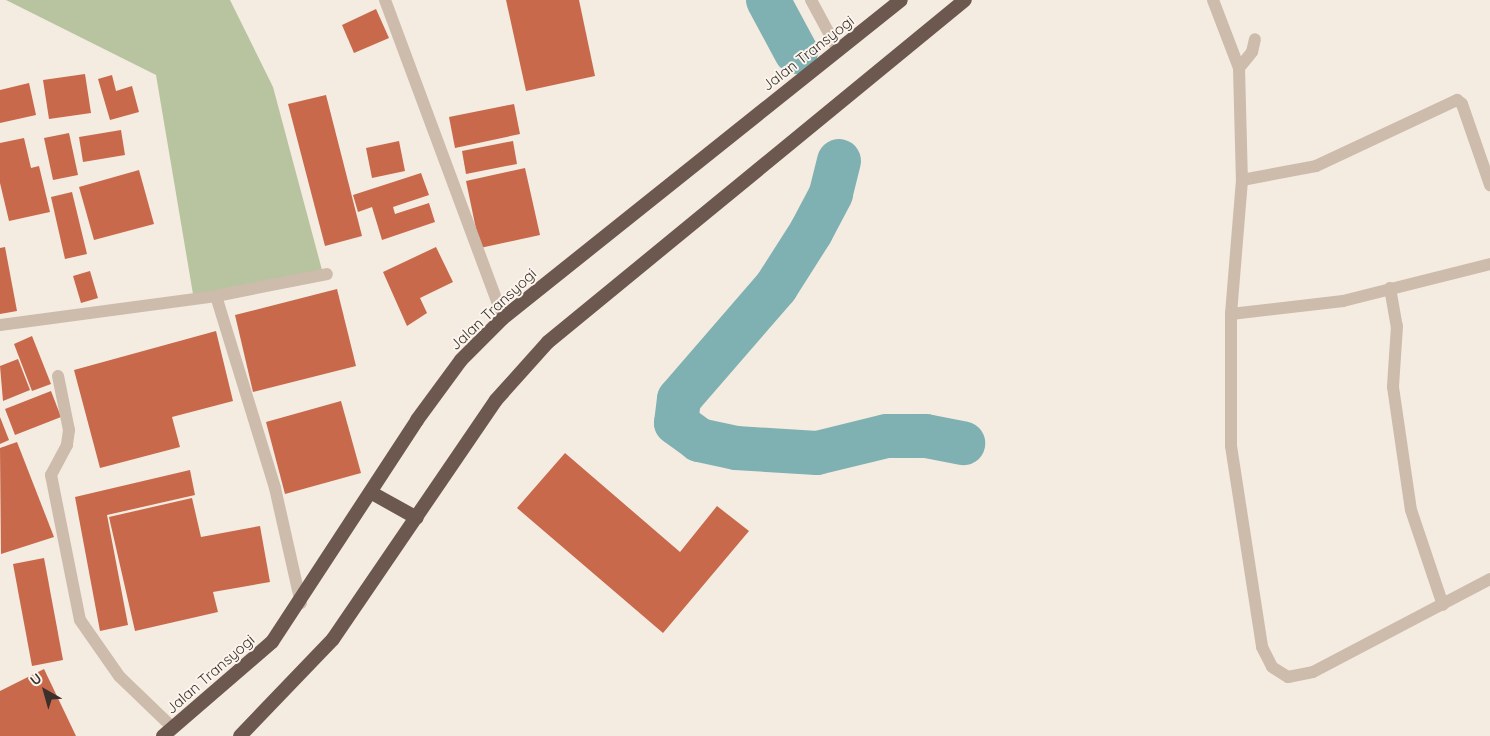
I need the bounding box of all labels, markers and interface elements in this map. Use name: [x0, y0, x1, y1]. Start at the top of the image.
street label: Jalan Transyogi: [758, 12, 858, 94]
street label: Jalan Transyogi: [446, 264, 540, 354]
street label: Jalan Transyogi: [162, 631, 258, 717]
north arrow: [20, 666, 70, 716]
text: U: [26, 669, 45, 689]

